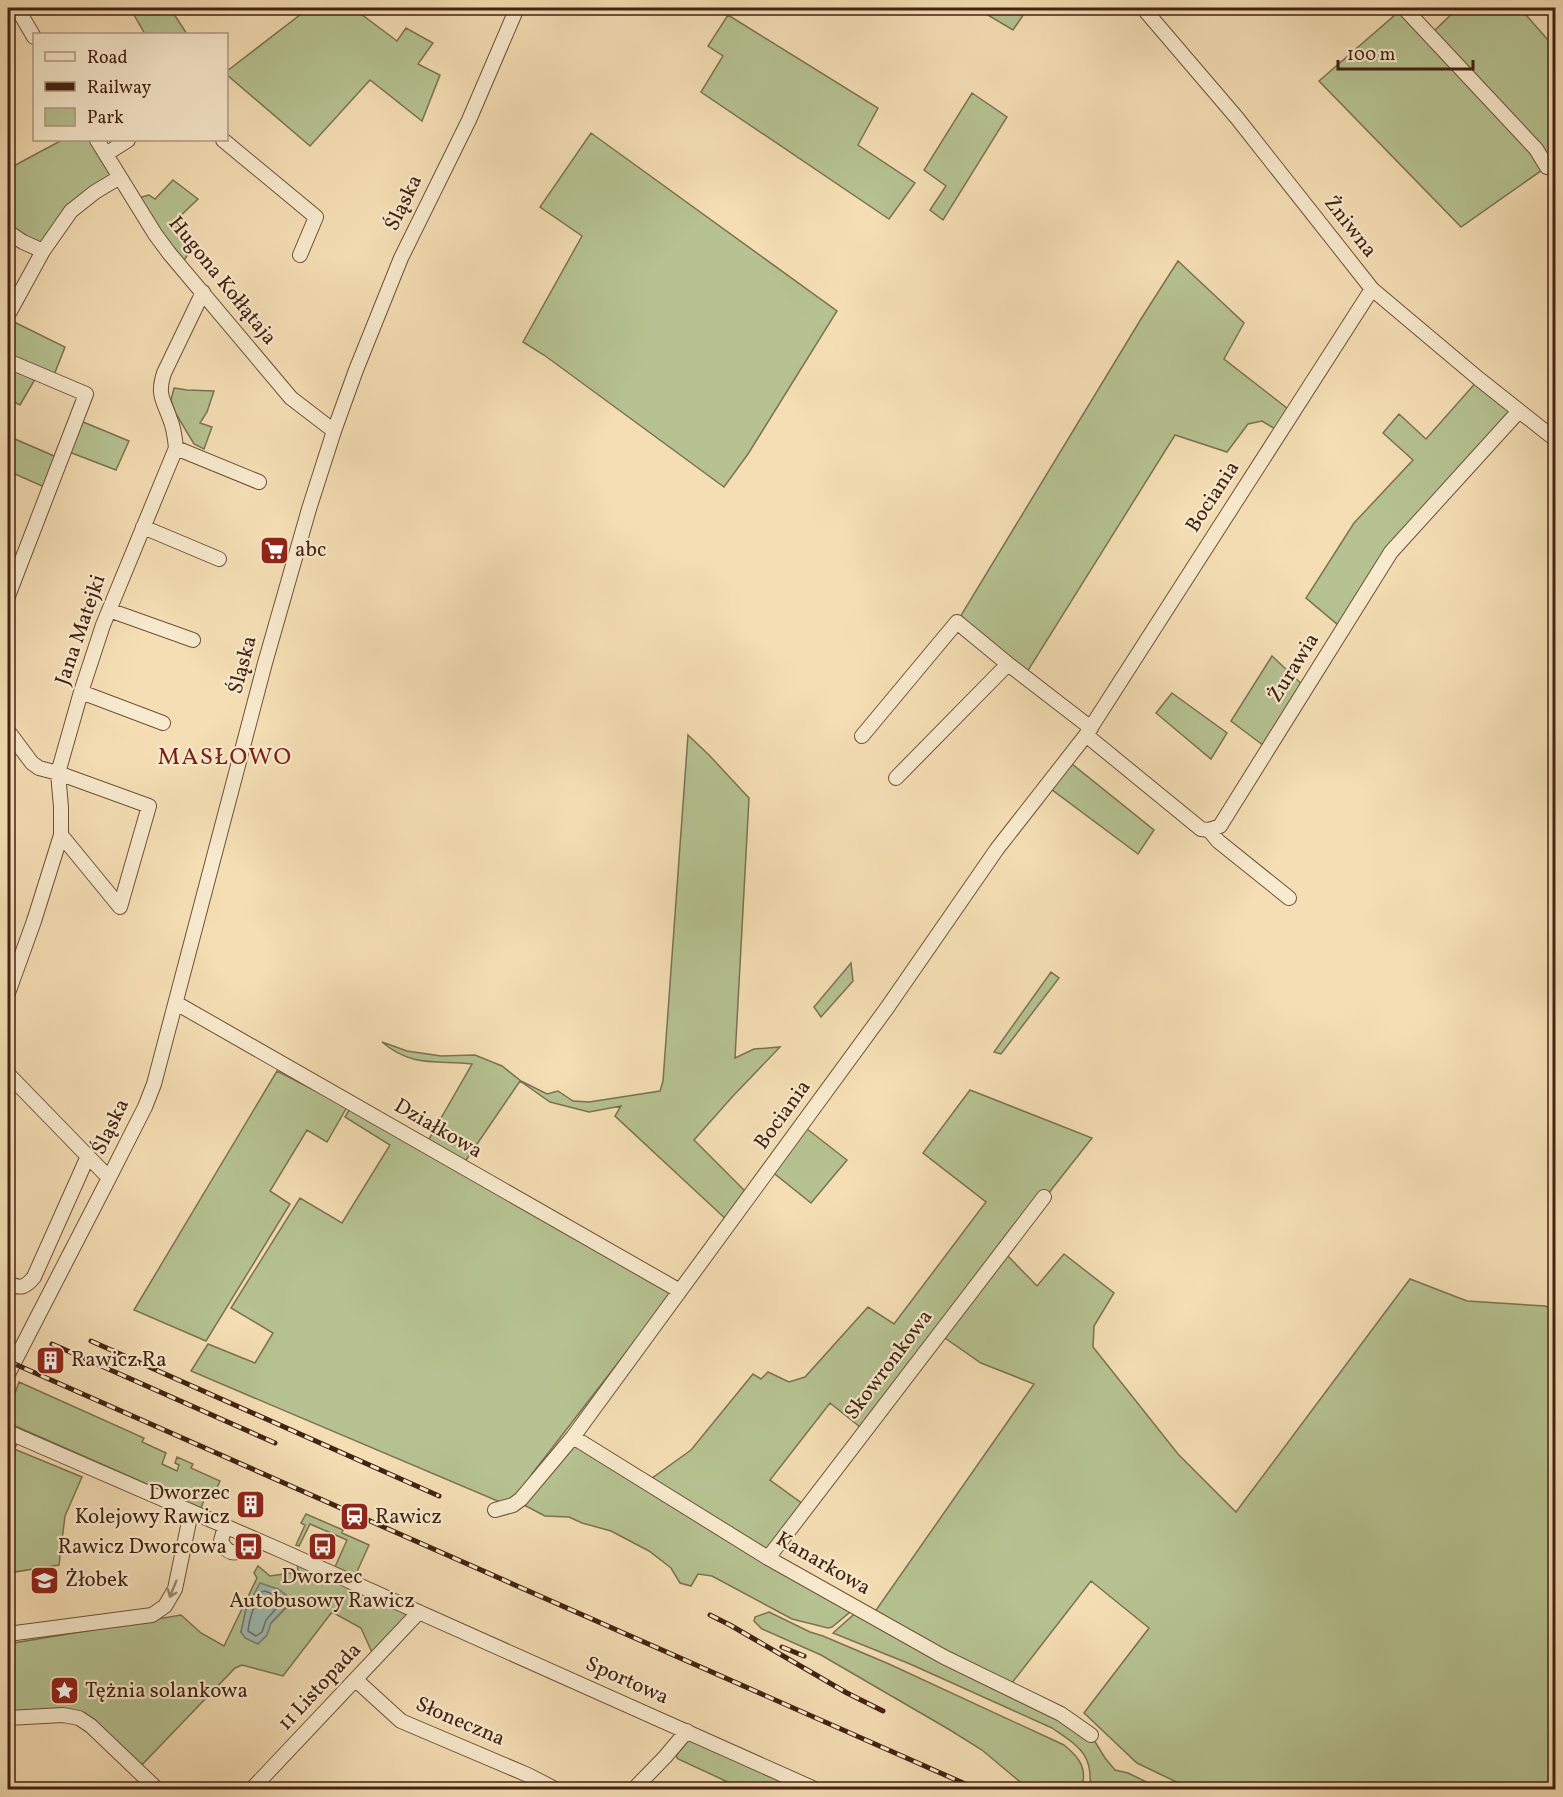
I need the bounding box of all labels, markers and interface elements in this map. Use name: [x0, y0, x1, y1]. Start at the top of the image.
legend: [33, 33, 228, 141]
scale bar: [1338, 33, 1473, 71]
text: 100 m: [1347, 43, 1396, 68]
text: Road: [87, 46, 128, 71]
text: Railway: [87, 76, 151, 101]
text: Park: [87, 106, 124, 131]
street label: Śląska: [378, 170, 430, 236]
street label: Żniwna: [1317, 190, 1383, 264]
street label: Hugona Kołłątaja: [161, 210, 283, 352]
street label: Bociania: [1179, 456, 1247, 538]
supermarket icon: abc: [258, 534, 290, 566]
place label: abc: [295, 536, 326, 565]
street label: Jana Matejki: [49, 571, 113, 689]
street label: Żurawia: [1261, 628, 1327, 708]
street label: Śląska: [221, 633, 265, 697]
district label: MASŁOWO: [158, 741, 292, 775]
street label: Bociania: [748, 1074, 818, 1156]
street label: Działkowa: [388, 1092, 488, 1166]
street label: Śląska: [85, 1094, 137, 1160]
street label: Skowronkowa: [838, 1304, 940, 1426]
building icon: Rawicz Ra: [34, 1344, 66, 1376]
place label: Rawicz Ra: [71, 1346, 167, 1375]
place label: Dworzec Kolejowy Rawicz: [75, 1479, 230, 1532]
building icon: Dworzec Kolejowy Rawicz: [235, 1489, 267, 1521]
station icon: Rawicz: [338, 1501, 370, 1533]
place label: Rawicz: [375, 1503, 442, 1532]
street label: Kanarkowa: [770, 1525, 876, 1603]
bus stop icon: Dworzec Autobusowy Rawicz: [306, 1530, 338, 1562]
bus stop icon: Rawicz Dworcowa: [232, 1531, 264, 1563]
place label: Rawicz Dworcowa: [58, 1533, 227, 1562]
place label: Dworzec Autobusowy Rawicz: [229, 1563, 415, 1616]
school or university icon: Żłobek: [28, 1564, 60, 1596]
place label: Żłobek: [65, 1566, 129, 1595]
one-way arrow: [167, 1580, 178, 1598]
street label: 11 Listopada: [272, 1637, 368, 1737]
street label: Sportowa: [581, 1650, 673, 1712]
place icon: Tężnia solankowa: [48, 1675, 80, 1707]
place label: Tężnia solankowa: [85, 1677, 248, 1706]
street label: Słoneczna: [411, 1690, 509, 1754]

